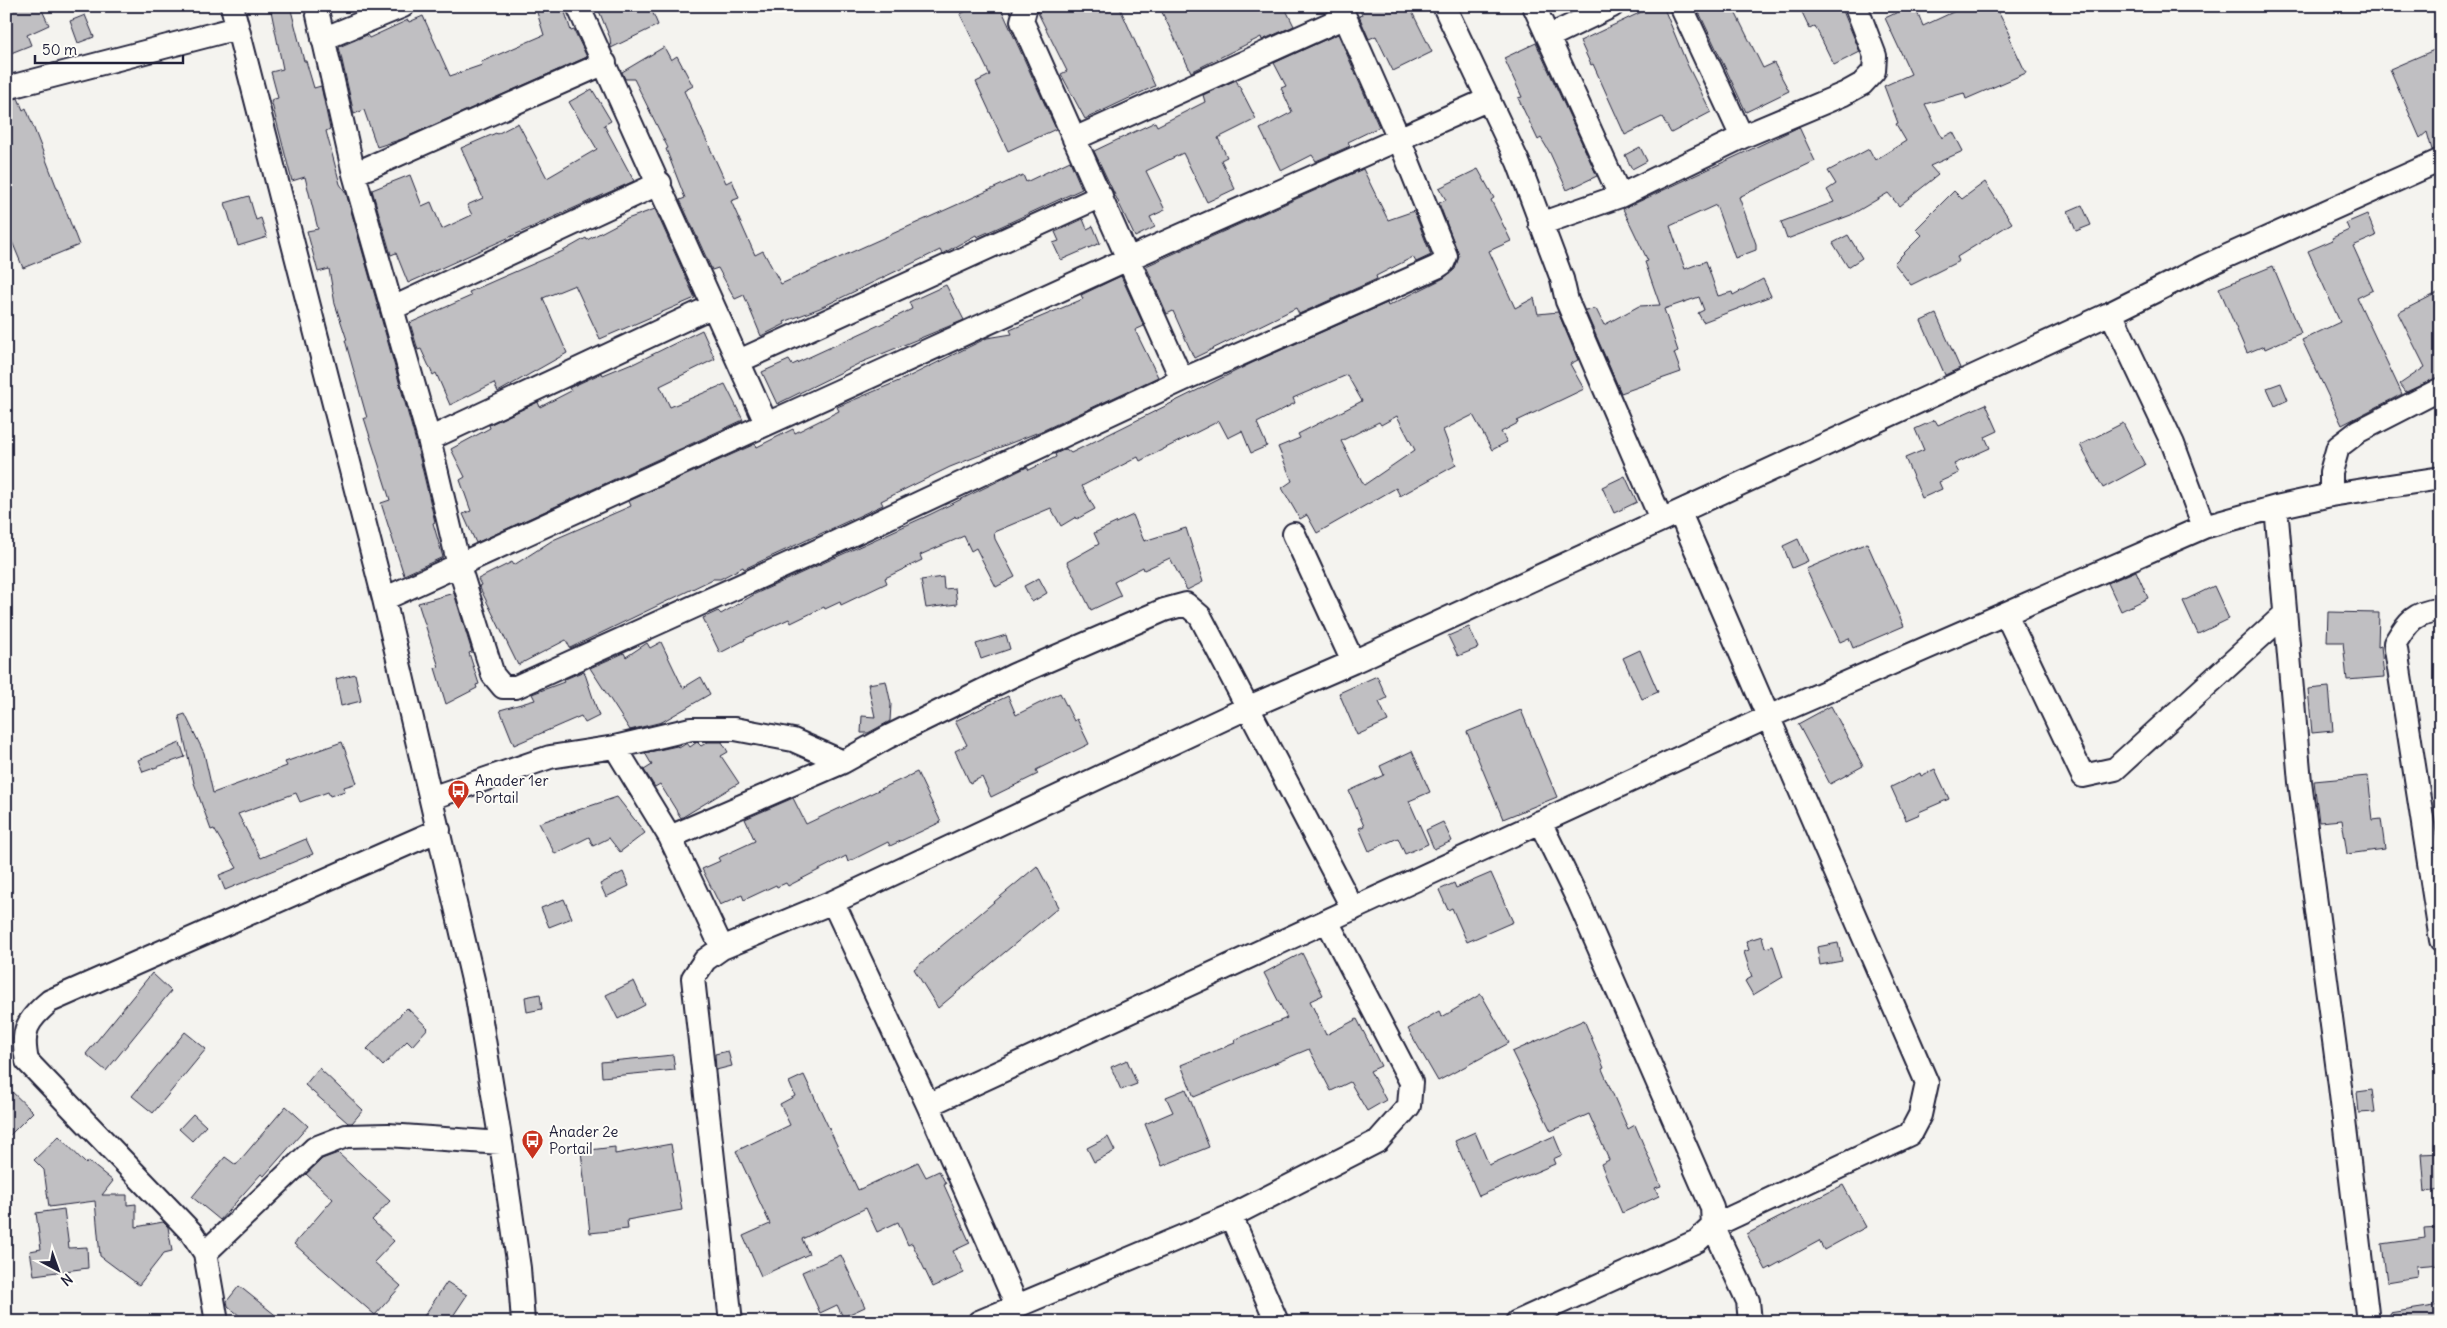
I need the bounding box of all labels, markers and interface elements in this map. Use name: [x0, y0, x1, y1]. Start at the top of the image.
scale bar: [35, 32, 182, 64]
text: 50 m: [42, 40, 77, 59]
place label: Anader 1er Portail: [475, 771, 549, 807]
bus stop icon: Anader 1er Portail: [447, 778, 471, 809]
place label: Anader 2e Portail: [549, 1122, 618, 1158]
bus stop icon: Anader 2e Portail: [521, 1129, 545, 1160]
north arrow: [32, 1246, 82, 1296]
text: N: [57, 1270, 76, 1290]

